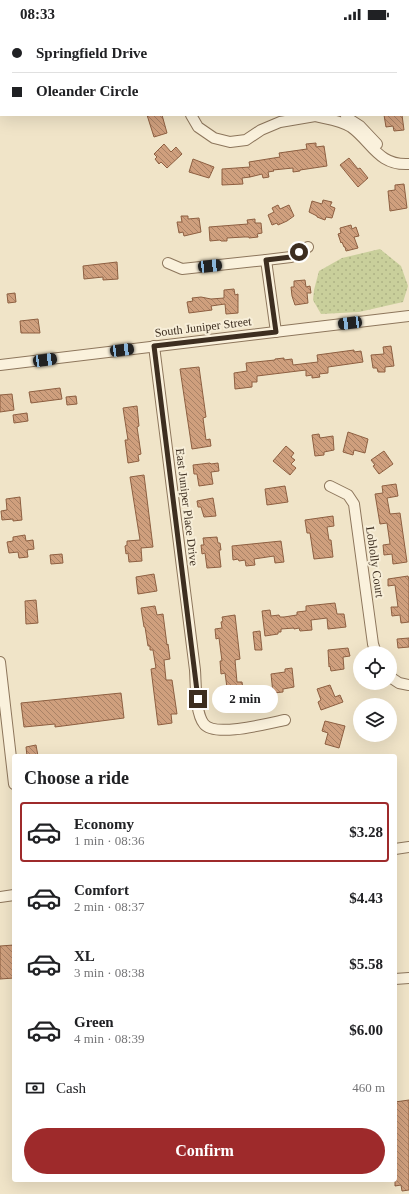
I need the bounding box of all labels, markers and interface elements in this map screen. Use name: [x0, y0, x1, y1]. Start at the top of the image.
text: 08:33: [20, 6, 55, 22]
text: Springfield Drive: [36, 45, 147, 61]
text: Oleander Circle: [36, 83, 138, 99]
route start: [290, 243, 308, 261]
car: [197, 259, 223, 273]
street label: South Juniper Street: [154, 314, 253, 340]
car: [337, 316, 363, 330]
car: [109, 343, 135, 357]
car: [32, 352, 58, 368]
street label: East Juniper Place Drive: [173, 447, 201, 567]
street label: Loblolly Court: [363, 526, 387, 599]
map controls: [353, 646, 397, 742]
button: locate: [353, 646, 397, 690]
callout: 2 min: [212, 685, 278, 713]
route end: [189, 690, 207, 708]
text: 2 min: [229, 691, 261, 706]
button: layers: [353, 698, 397, 742]
text: Choose a ride: [24, 768, 129, 788]
icon: car: [26, 814, 62, 850]
text: Economy: [74, 816, 134, 832]
text: $3.28: [349, 824, 383, 840]
text: 1 min · 08:36: [74, 833, 144, 848]
icon: car: [26, 880, 62, 916]
text: Comfort: [74, 882, 129, 898]
text: $4.43: [349, 890, 383, 906]
text: 2 min · 08:37: [74, 899, 144, 914]
icon: car: [26, 946, 62, 982]
text: XL: [74, 948, 95, 964]
text: $5.58: [349, 956, 383, 972]
text: 3 min · 08:38: [74, 965, 144, 980]
icon: car: [26, 1012, 62, 1048]
text: Green: [74, 1014, 114, 1030]
text: $6.00: [349, 1022, 383, 1038]
text: 4 min · 08:39: [74, 1031, 144, 1046]
icon: cash: [24, 1077, 46, 1099]
text: Cash: [56, 1080, 86, 1096]
text: 460 m: [352, 1080, 385, 1095]
button: Confirm: [24, 1128, 385, 1174]

